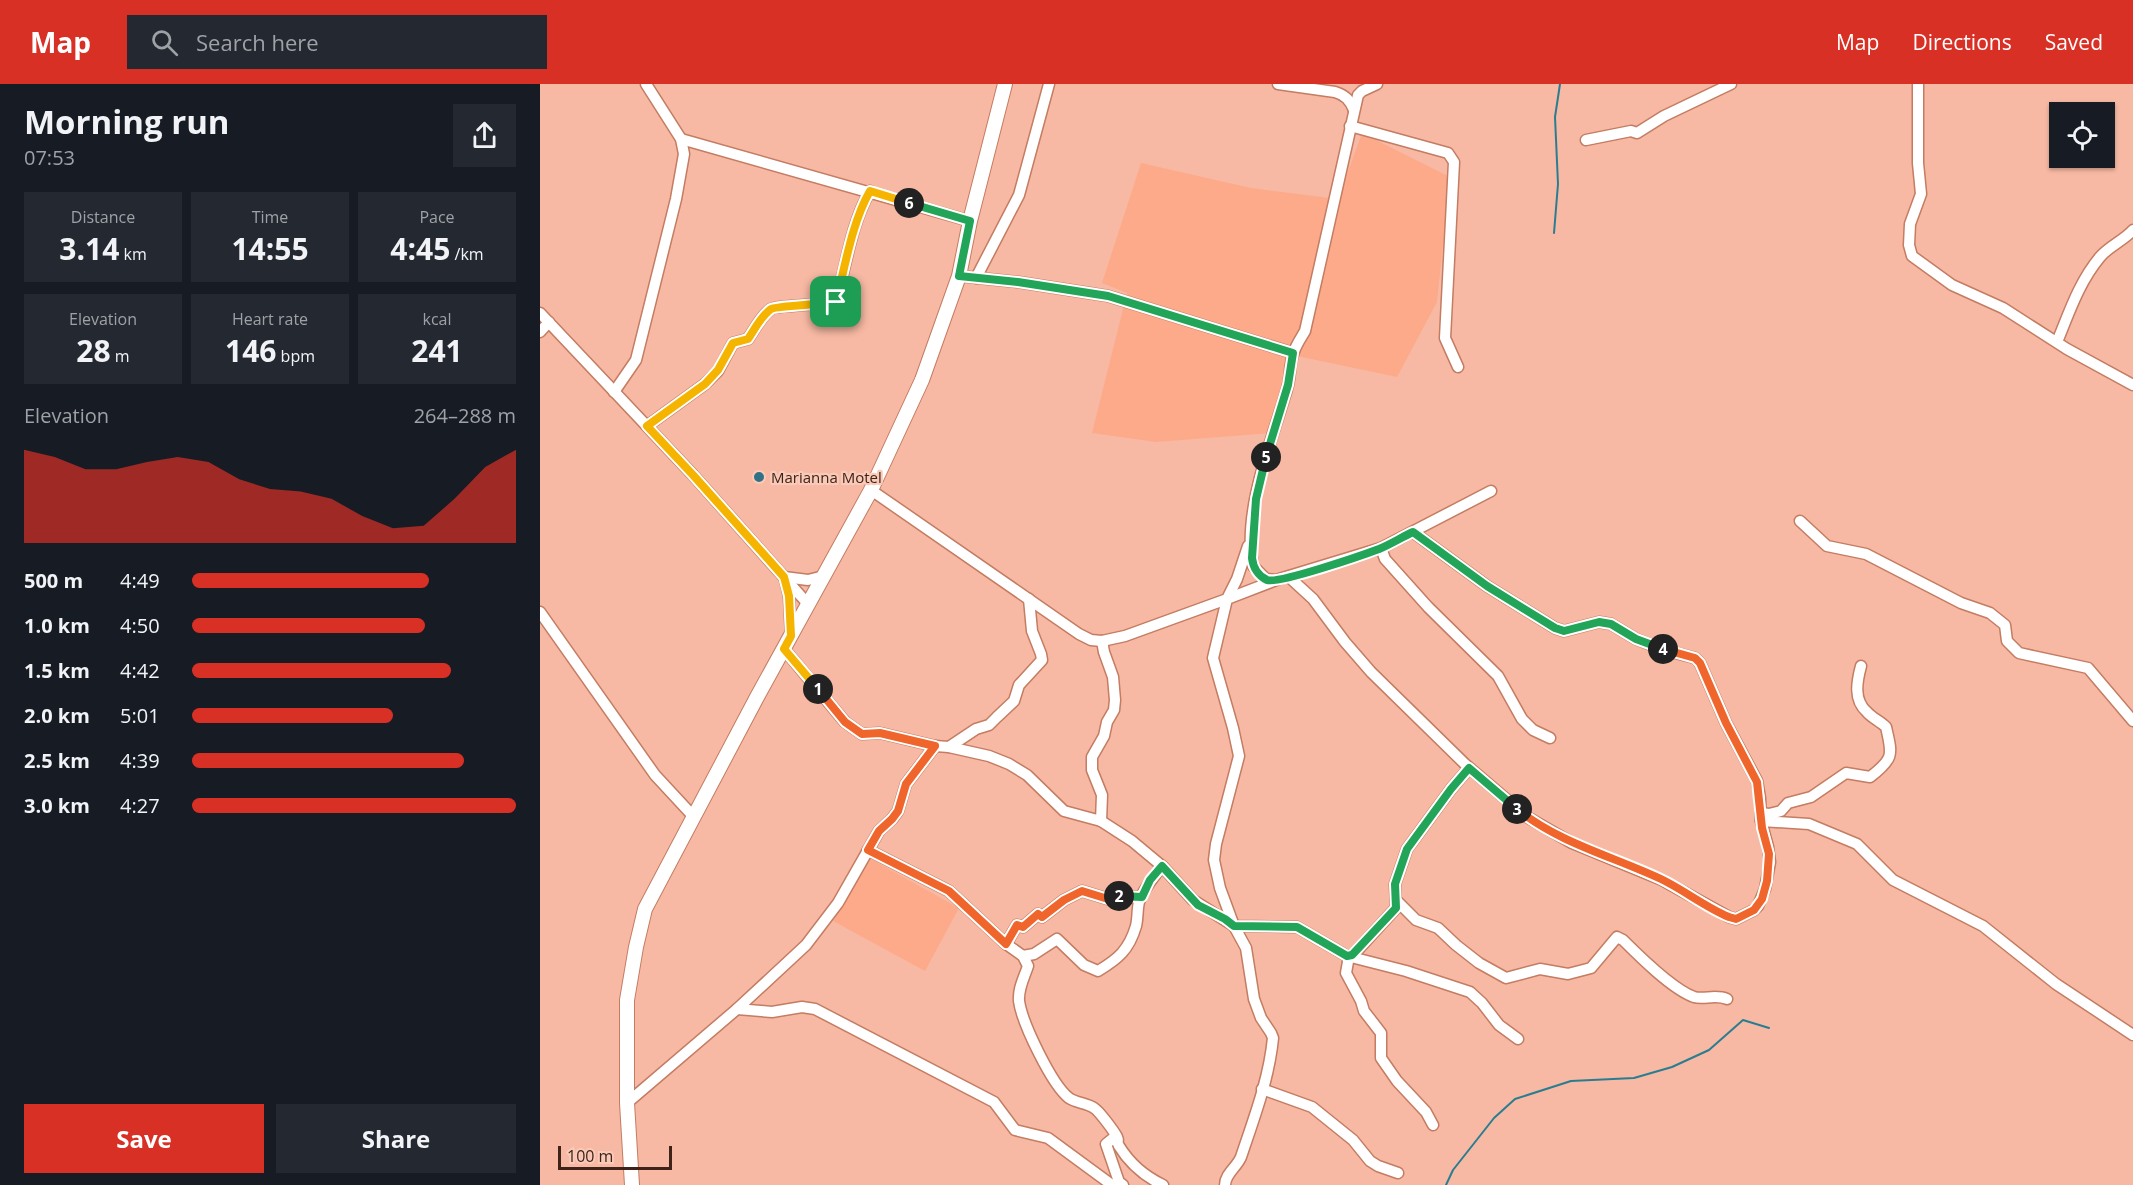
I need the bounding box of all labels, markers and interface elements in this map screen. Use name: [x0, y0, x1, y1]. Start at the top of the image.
search box: [127, 15, 547, 69]
text: Map: [30, 23, 91, 61]
icon: search: [148, 26, 181, 59]
text: Search here: [196, 27, 319, 57]
text: Map: [1836, 28, 1879, 56]
text: Directions: [1912, 28, 2012, 56]
text: Saved: [2045, 28, 2103, 56]
text: Morning run: [24, 99, 230, 144]
map controls: [2049, 102, 2115, 168]
button: locate: [2049, 102, 2115, 168]
button: share: [453, 104, 516, 167]
text: 07:53: [24, 144, 75, 171]
pin: 6: [894, 188, 924, 218]
text: 6: [904, 192, 914, 214]
text: Distance: [71, 206, 135, 228]
text: Time: [252, 206, 288, 228]
text: Pace: [419, 206, 455, 228]
text: 3.14: [59, 228, 119, 269]
text: 14:55: [231, 228, 309, 269]
text: 4:45: [390, 228, 450, 269]
text: km: [119, 243, 147, 265]
text: /km: [450, 243, 484, 265]
pin: [810, 276, 861, 327]
icon: arrive: [819, 285, 852, 318]
text: Elevation: [69, 308, 137, 330]
text: Heart rate: [232, 308, 308, 330]
text: kcal: [423, 308, 452, 330]
text: 28: [76, 330, 111, 371]
text: 146: [225, 330, 276, 371]
text: 241: [411, 330, 463, 371]
text: m: [111, 345, 130, 367]
text: bpm: [276, 345, 315, 367]
text: Elevation: [24, 402, 109, 429]
text: 264–288 m: [414, 402, 516, 429]
pin: 5: [1251, 442, 1281, 472]
text: 5: [1261, 446, 1271, 468]
place label: Marianna Motel: [771, 467, 882, 487]
marker: Marianna Motel: [752, 470, 766, 484]
text: 500 m: [24, 567, 83, 594]
text: 4:49: [120, 567, 160, 594]
text: 1.0 km: [24, 612, 90, 639]
text: 4:50: [120, 612, 160, 639]
pin: 4: [1648, 634, 1678, 664]
text: 4: [1658, 638, 1668, 660]
text: 1.5 km: [24, 657, 90, 684]
text: 4:42: [120, 657, 160, 684]
pin: 1: [803, 674, 833, 704]
text: 1: [813, 678, 823, 700]
text: 2.0 km: [24, 702, 90, 729]
text: 5:01: [120, 702, 160, 729]
text: 2.5 km: [24, 747, 90, 774]
text: 4:39: [120, 747, 160, 774]
text: 3.0 km: [24, 792, 90, 819]
text: 4:27: [120, 792, 160, 819]
pin: 3: [1502, 794, 1532, 824]
text: 3: [1512, 798, 1522, 820]
pin: 2: [1104, 881, 1134, 911]
text: 2: [1114, 885, 1124, 907]
button: Save: [24, 1104, 264, 1173]
button: Share: [276, 1104, 516, 1173]
scale bar: [558, 1143, 672, 1170]
text: 100 m: [567, 1145, 613, 1167]

